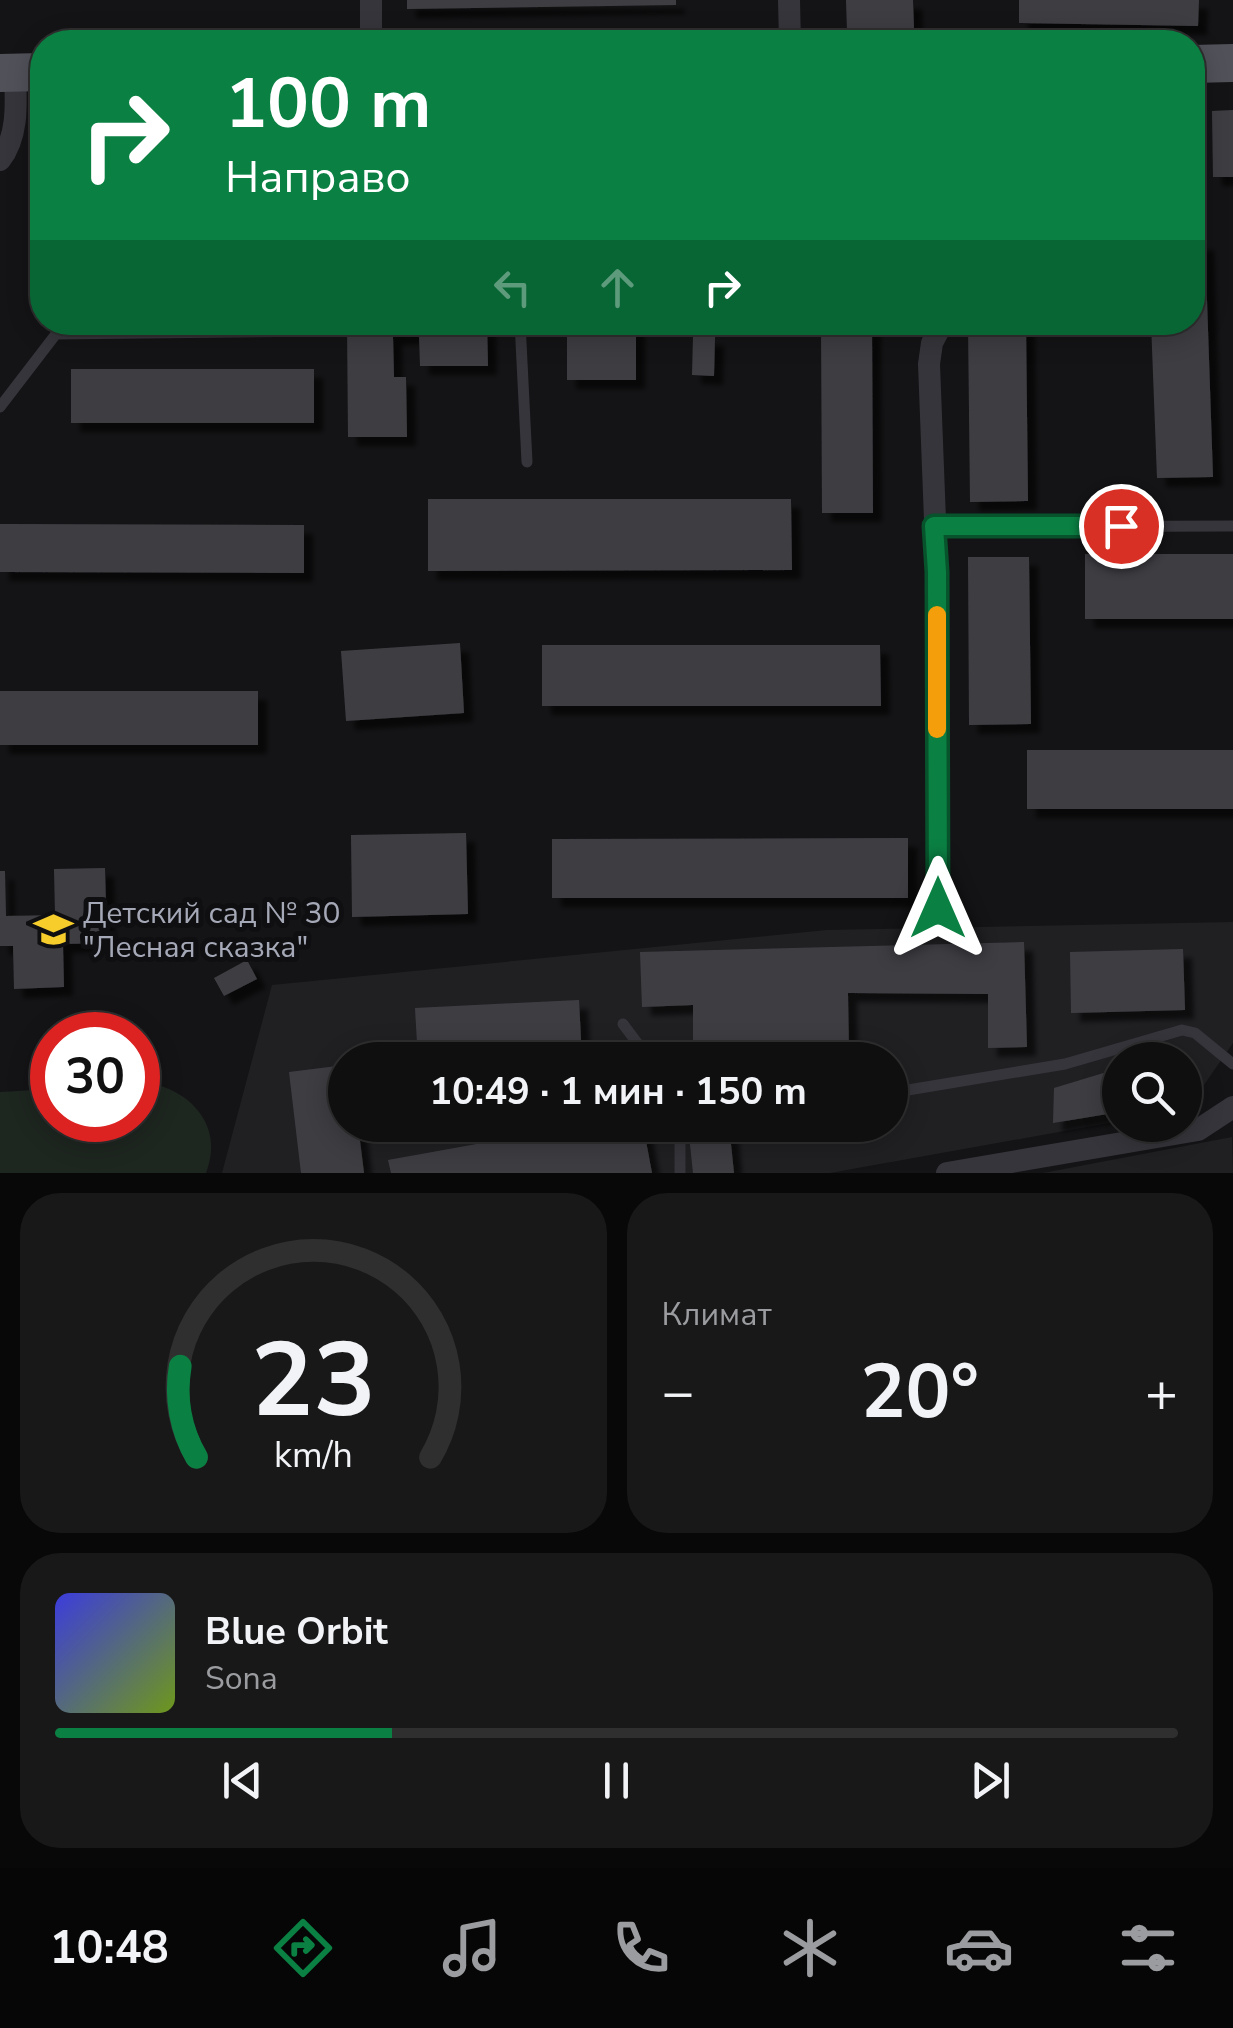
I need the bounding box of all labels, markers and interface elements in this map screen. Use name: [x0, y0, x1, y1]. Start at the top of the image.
text: 100 m: [225, 56, 431, 152]
icon: right: [60, 70, 190, 200]
text: Направо: [225, 147, 411, 208]
icon: left: [485, 260, 540, 315]
icon: ahead: [590, 260, 645, 315]
icon: right: [695, 260, 750, 315]
pin: [1079, 484, 1164, 569]
icon: arrive: [1094, 499, 1149, 554]
position arrow: [886, 856, 990, 960]
place label: Детский сад № 30 "Лесная сказка": [83, 893, 341, 968]
school or university icon: Детский сад № 30 "Лесная сказка": [32, 909, 74, 951]
speed limit sign: 30: [30, 1012, 160, 1142]
map controls: [1102, 1042, 1202, 1142]
button: search: [1102, 1042, 1202, 1142]
text: 10:49 · 1 мин · 150 m: [429, 1066, 807, 1117]
text: Климат: [662, 1293, 772, 1336]
text: 23: [251, 1310, 376, 1452]
text: 20°: [861, 1341, 979, 1443]
text: −: [662, 1355, 695, 1430]
text: +: [1145, 1355, 1178, 1430]
text: km/h: [274, 1431, 353, 1480]
text: Blue Orbit: [205, 1606, 388, 1657]
text: Sona: [205, 1657, 278, 1700]
icon: previous: [215, 1753, 270, 1808]
icon: pause: [589, 1753, 644, 1808]
icon: next: [963, 1753, 1018, 1808]
icon: directions: [268, 1913, 338, 1983]
icon: music: [437, 1913, 507, 1983]
icon: phone: [606, 1913, 676, 1983]
icon: climate: [775, 1913, 845, 1983]
icon: car: [944, 1913, 1014, 1983]
icon: filters: [1113, 1913, 1183, 1983]
text: 10:48: [50, 1918, 169, 1979]

